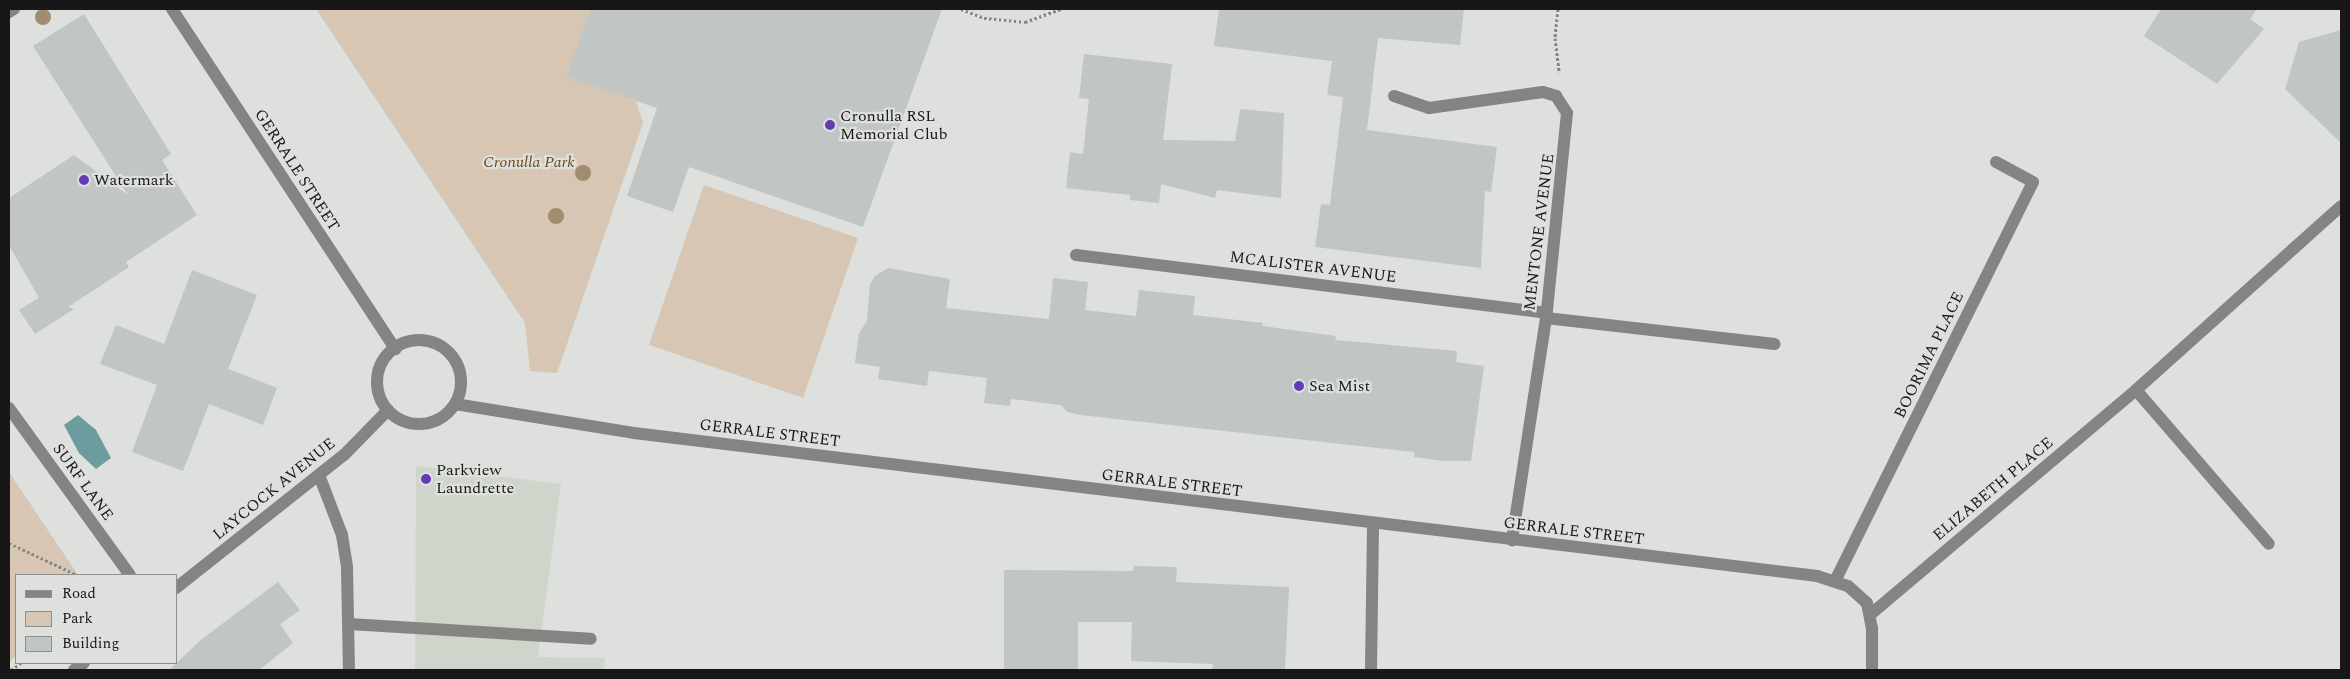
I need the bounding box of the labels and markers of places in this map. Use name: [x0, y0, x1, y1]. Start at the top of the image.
place label: Cronulla RSL Memorial Club: [840, 106, 948, 144]
marker: Cronulla RSL Memorial Club: [824, 119, 836, 131]
place label: Watermark: [94, 170, 174, 190]
marker: Watermark: [78, 174, 90, 186]
place label: Sea Mist: [1309, 376, 1370, 396]
marker: Sea Mist: [1293, 380, 1305, 392]
place label: Parkview Laundrette: [436, 460, 514, 498]
marker: Parkview Laundrette: [420, 473, 432, 485]

